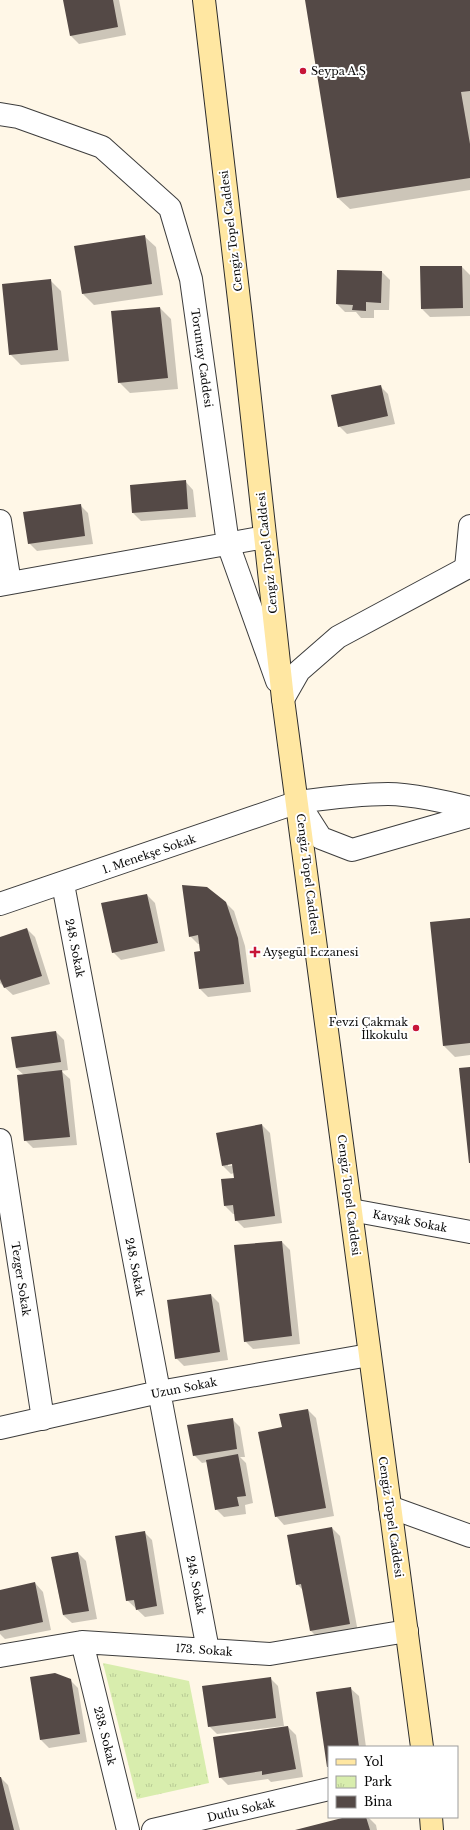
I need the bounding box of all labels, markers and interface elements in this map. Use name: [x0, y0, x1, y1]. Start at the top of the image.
place label: Seypa A.Ş: [311, 64, 366, 78]
marker: Seypa A.Ş: [298, 66, 308, 76]
street label: Cengiz Topel Caddesi: [217, 169, 245, 292]
street label: Toruntay Caddesi: [188, 308, 216, 409]
street label: Cengiz Topel Caddesi: [254, 491, 280, 614]
street label: Cengiz Topel Caddesi: [294, 813, 322, 936]
street label: 1. Menekşe Sokak: [100, 831, 198, 877]
street label: 248. Sokak: [62, 917, 88, 979]
place label: Ayşegül Eczanesi: [262, 945, 359, 959]
marker: Ayşegül Eczanesi: [250, 947, 260, 957]
place label: Fevzi Çakmak İlkokulu: [329, 1015, 409, 1042]
marker: Fevzi Çakmak İlkokulu: [411, 1023, 421, 1033]
street label: Cengiz Topel Caddesi: [335, 1134, 363, 1257]
street label: Kavşak Sokak: [371, 1207, 449, 1235]
street label: 248. Sokak: [122, 1236, 148, 1298]
street label: Tezger Sokak: [8, 1241, 34, 1317]
street label: Uzun Sokak: [150, 1375, 219, 1401]
street label: Cengiz Topel Caddesi: [376, 1456, 406, 1579]
street label: 248. Sokak: [183, 1554, 209, 1616]
street label: 173. Sokak: [175, 1641, 233, 1659]
street label: 238. Sokak: [91, 1705, 119, 1767]
legend: [328, 1746, 458, 1818]
text: Yol: [363, 1754, 383, 1769]
text: Park: [364, 1774, 392, 1789]
text: Bina: [364, 1794, 393, 1809]
street label: Dutlu Sokak: [206, 1795, 277, 1825]

